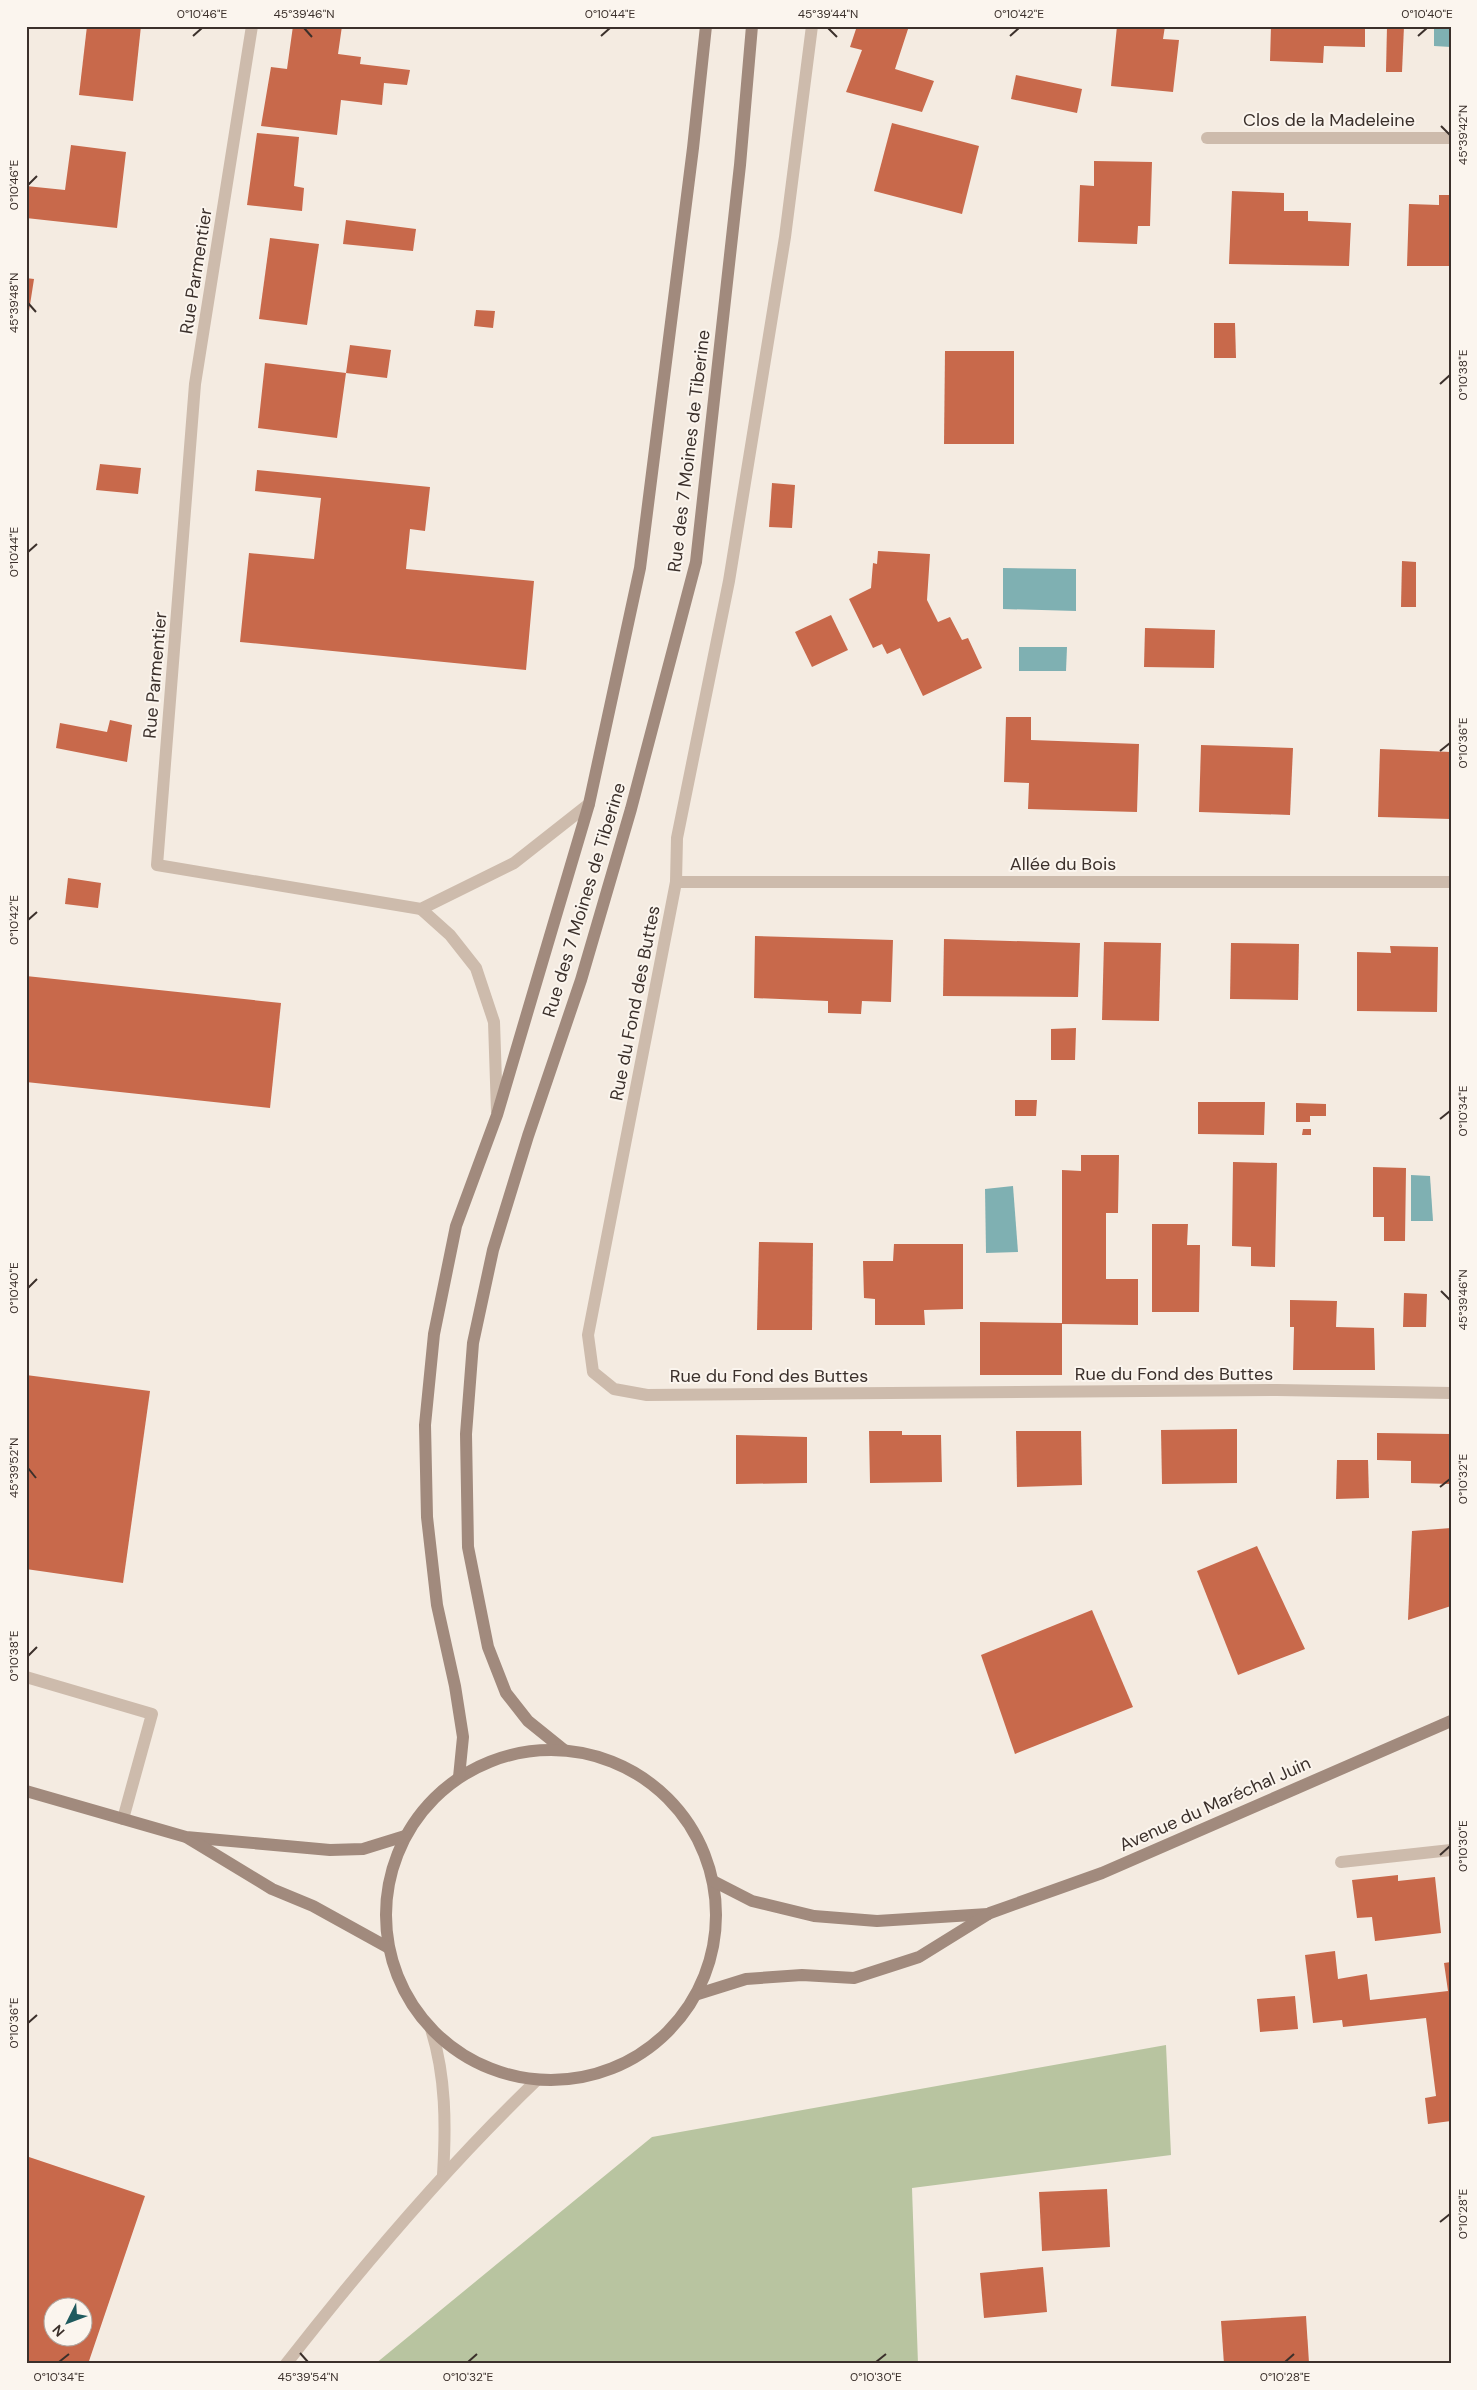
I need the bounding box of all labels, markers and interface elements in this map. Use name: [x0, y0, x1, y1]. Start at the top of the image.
text: 0°10'46"E: [177, 6, 228, 22]
text: 45°39'46"N: [274, 6, 334, 22]
text: 0°10'44"E: [585, 6, 635, 22]
text: 45°39'44"N: [798, 6, 858, 22]
text: 0°10'42"E: [994, 6, 1044, 22]
text: 0°10'40"E: [1401, 6, 1453, 22]
text: 45°39'42"N: [1455, 105, 1471, 165]
street label: Clos de la Madeleine: [1243, 108, 1415, 132]
text: 0°10'46"E: [6, 159, 22, 210]
street label: Rue Parmentier: [174, 206, 218, 336]
text: 45°39'48"N: [6, 273, 22, 333]
street label: Rue des 7 Moines de Tiberine: [662, 328, 716, 574]
text: 0°10'38"E: [1455, 349, 1471, 400]
text: 0°10'44"E: [6, 527, 22, 577]
street label: Rue Parmentier: [137, 610, 173, 739]
text: 0°10'36"E: [1455, 717, 1471, 769]
street label: Rue des 7 Moines de Tiberine: [537, 780, 631, 1020]
street label: Allée du Bois: [1010, 852, 1116, 876]
text: 0°10'42"E: [6, 895, 22, 945]
street label: Rue du Fond des Buttes: [604, 903, 666, 1103]
text: 0°10'34"E: [1455, 1085, 1471, 1136]
text: 0°10'40"E: [6, 1262, 22, 1314]
text: 45°39'46"N: [1455, 1270, 1471, 1330]
street label: Rue du Fond des Buttes: [1075, 1362, 1273, 1386]
street label: Rue du Fond des Buttes: [670, 1364, 868, 1388]
text: 45°39'52"N: [6, 1438, 22, 1498]
text: 0°10'32"E: [1455, 1454, 1471, 1504]
text: 0°10'38"E: [6, 1630, 22, 1681]
street label: Avenue du Maréchal Juin: [1116, 1751, 1314, 1857]
text: 0°10'30"E: [1455, 1820, 1471, 1872]
text: 0°10'36"E: [6, 1997, 22, 2049]
text: 0°10'28"E: [1455, 2189, 1471, 2239]
north arrow: [42, 2298, 92, 2348]
text: N: [48, 2321, 68, 2341]
text: 0°10'34"E: [34, 2369, 85, 2385]
text: 45°39'54"N: [278, 2369, 338, 2385]
text: 0°10'32"E: [443, 2369, 493, 2385]
text: 0°10'30"E: [850, 2369, 902, 2385]
text: 0°10'28"E: [1260, 2369, 1310, 2385]

